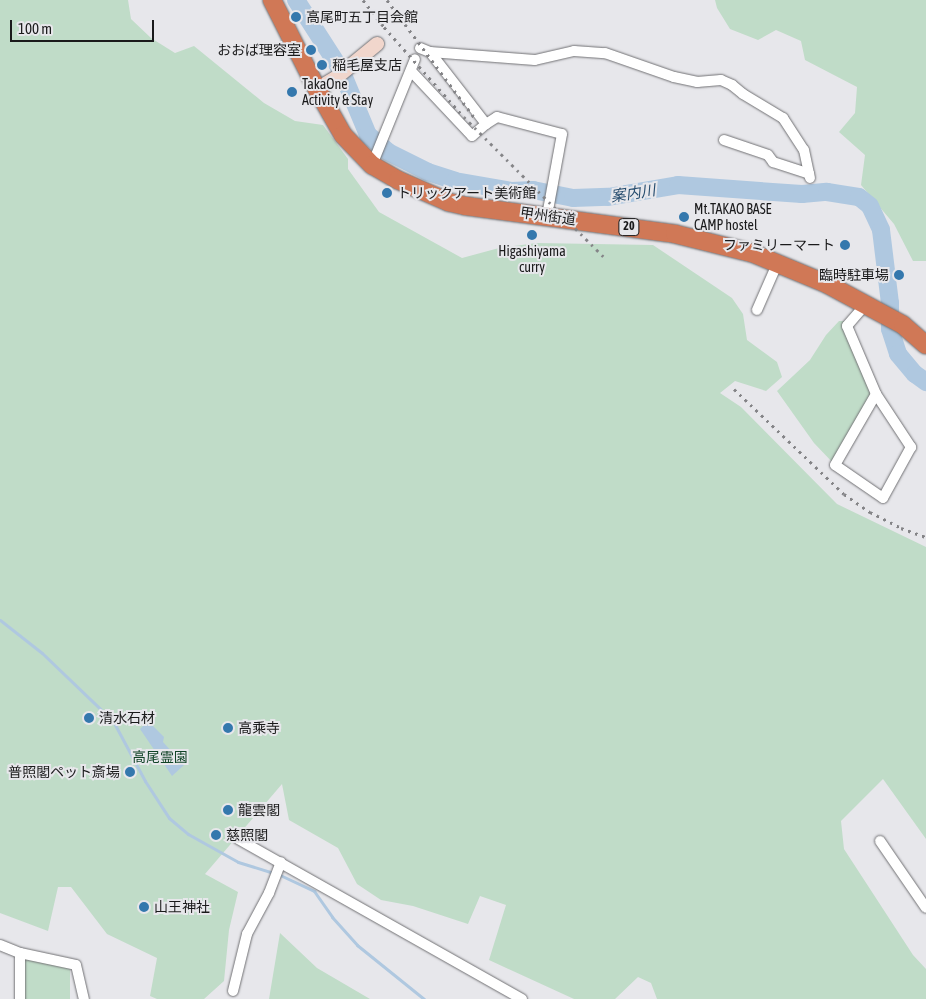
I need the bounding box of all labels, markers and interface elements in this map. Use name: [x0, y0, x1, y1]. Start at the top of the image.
place label: 高尾町五丁目会館: [306, 9, 418, 25]
scale bar: [12, 10, 156, 42]
marker: 高尾町五丁目会館: [290, 11, 302, 23]
text: 100 m: [18, 20, 52, 37]
place label: おおば理容室: [217, 42, 301, 58]
marker: おおば理容室: [305, 44, 317, 56]
place label: 稲毛屋支店: [332, 57, 402, 73]
marker: 稲毛屋支店: [316, 59, 328, 71]
place label: TakaOne Activity & Stay: [302, 76, 373, 108]
marker: TakaOne Activity & Stay: [286, 86, 298, 98]
water label: 案内川: [609, 181, 657, 205]
place label: トリックアート美術館: [397, 185, 536, 201]
marker: トリックアート美術館: [381, 187, 393, 199]
place label: Mt.TAKAO BASE CAMP hostel: [694, 201, 772, 233]
street label: 甲州街道: [519, 204, 577, 228]
marker: Mt.TAKAO BASE CAMP hostel: [678, 211, 690, 223]
road number: 20: [618, 218, 640, 236]
marker: Higashiyama curry: [526, 229, 538, 241]
place label: ファミリーマート: [723, 237, 835, 253]
marker: ファミリーマート: [839, 239, 851, 251]
place label: Higashiyama curry: [498, 243, 566, 276]
place label: 臨時駐車場: [819, 267, 889, 283]
marker: 臨時駐車場: [893, 269, 905, 281]
place label: 清水石材: [99, 710, 155, 726]
marker: 清水石材: [83, 712, 95, 724]
place label: 高乘寺: [238, 720, 280, 736]
marker: 高乘寺: [222, 722, 234, 734]
park label: 高尾霊園: [132, 749, 188, 765]
place label: 普照閣ペット斎場: [8, 764, 120, 780]
marker: 普照閣ペット斎場: [124, 766, 136, 778]
place label: 龍雲閣: [238, 802, 280, 818]
marker: 龍雲閣: [222, 804, 234, 816]
place label: 慈照閣: [226, 827, 268, 843]
marker: 慈照閣: [210, 829, 222, 841]
place label: 山王神社: [154, 899, 210, 915]
marker: 山王神社: [138, 901, 150, 913]

